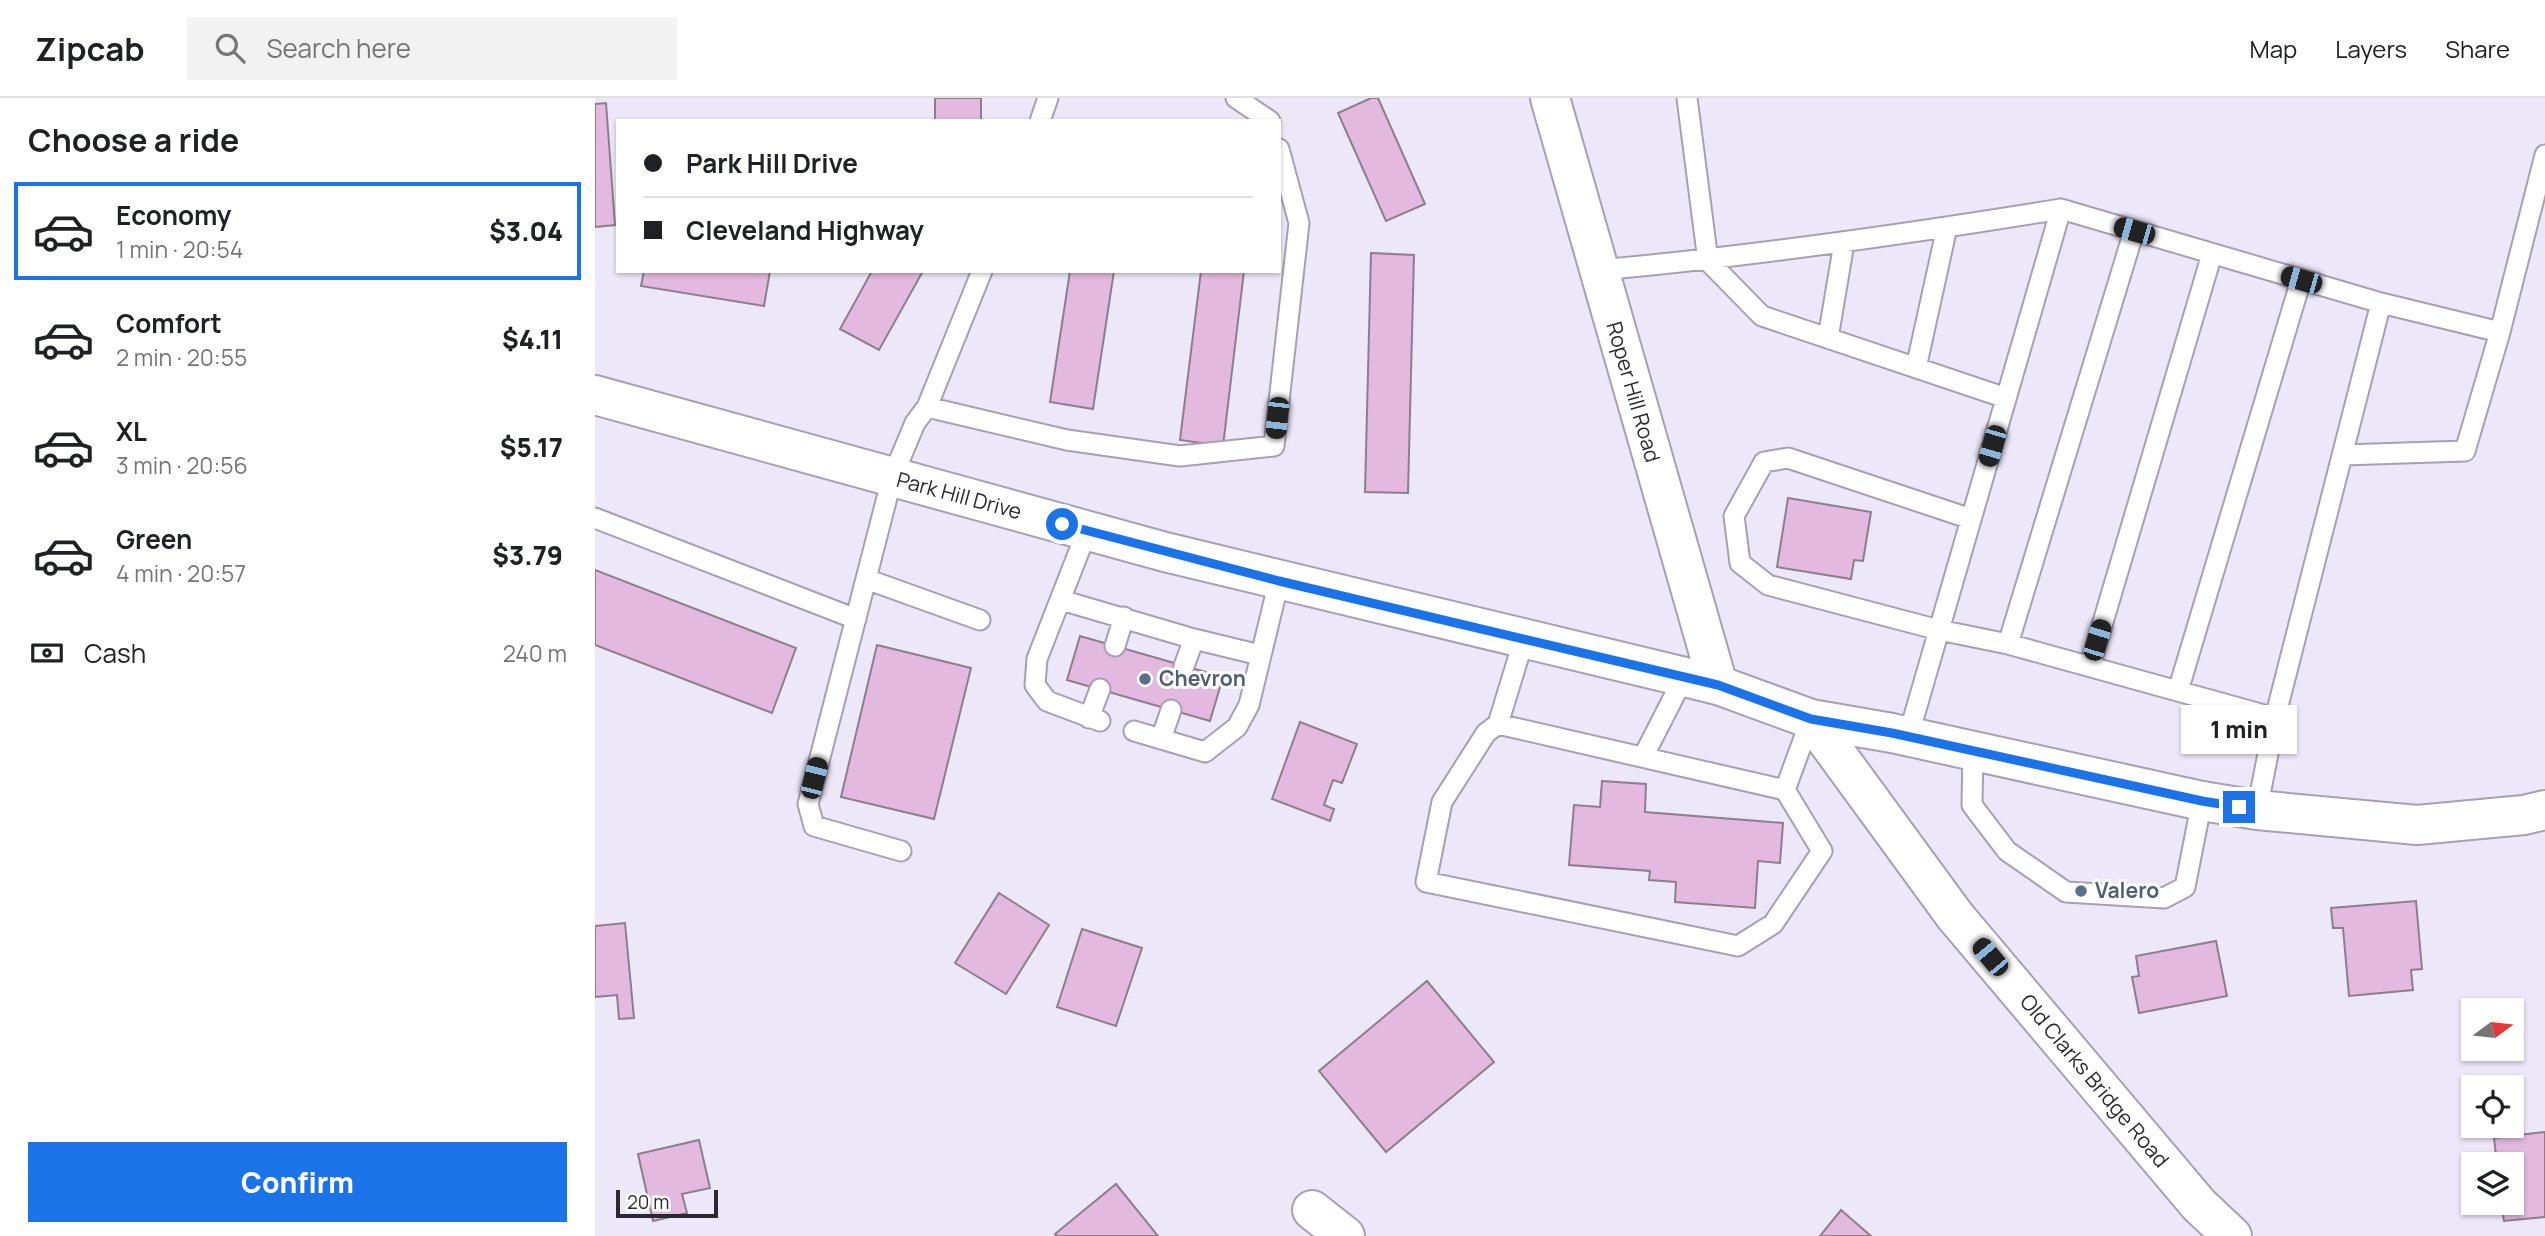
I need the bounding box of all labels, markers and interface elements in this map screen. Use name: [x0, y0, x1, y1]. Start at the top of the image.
search box: [187, 17, 677, 80]
text: Zipcab: [35, 26, 145, 71]
icon: search: [211, 29, 249, 67]
text: Search here: [267, 30, 411, 66]
text: Map: [2250, 32, 2297, 65]
text: Layers: [2335, 32, 2407, 65]
text: Share: [2445, 32, 2510, 65]
text: Choose a ride: [28, 118, 239, 162]
text: Park Hill Drive: [686, 145, 858, 181]
text: Economy: [116, 197, 231, 233]
icon: car: [32, 200, 95, 263]
text: Cleveland Highway: [686, 212, 924, 248]
text: $3.04: [489, 213, 563, 249]
car: [2111, 215, 2158, 247]
text: 1 min · 20:54: [116, 233, 243, 265]
car: [2278, 264, 2325, 296]
text: Comfort: [116, 305, 222, 341]
icon: car: [32, 308, 95, 371]
street label: Roper Hill Road: [1600, 318, 1667, 465]
text: $4.11: [502, 321, 563, 357]
text: 2 min · 20:55: [116, 341, 247, 373]
car: [1265, 396, 1290, 440]
text: XL: [116, 413, 147, 449]
icon: car: [32, 416, 95, 479]
car: [1977, 423, 2008, 469]
text: $5.17: [500, 429, 563, 465]
text: 3 min · 20:56: [116, 449, 248, 481]
street label: Park Hill Drive: [894, 465, 1025, 525]
route start: [1046, 508, 1078, 540]
text: Green: [116, 521, 192, 557]
icon: car: [32, 524, 95, 587]
text: $3.79: [492, 537, 563, 573]
text: 4 min · 20:57: [116, 557, 246, 589]
car: [2081, 617, 2114, 663]
icon: cash: [28, 634, 66, 672]
text: Cash: [84, 635, 146, 671]
text: 240 m: [503, 637, 567, 669]
place label: Chevron: [1159, 664, 1246, 692]
marker: Chevron: [1137, 671, 1153, 687]
callout: 1 min: [2181, 706, 2297, 754]
text: 1 min: [2210, 713, 2268, 745]
car: [799, 755, 830, 801]
route end: [2223, 791, 2255, 823]
place label: Valero: [2095, 876, 2159, 904]
marker: Valero: [2073, 883, 2089, 899]
car: [1969, 934, 2012, 980]
street label: Old Clarks Bridge Road: [2014, 988, 2175, 1173]
north arrow: [2461, 998, 2523, 1060]
map controls: [2461, 998, 2524, 1215]
button: locate: [2461, 1075, 2524, 1138]
button: Confirm: [28, 1142, 567, 1222]
button: layers: [2461, 1152, 2524, 1215]
scale bar: [616, 1187, 717, 1219]
text: 20 m: [627, 1189, 669, 1215]

